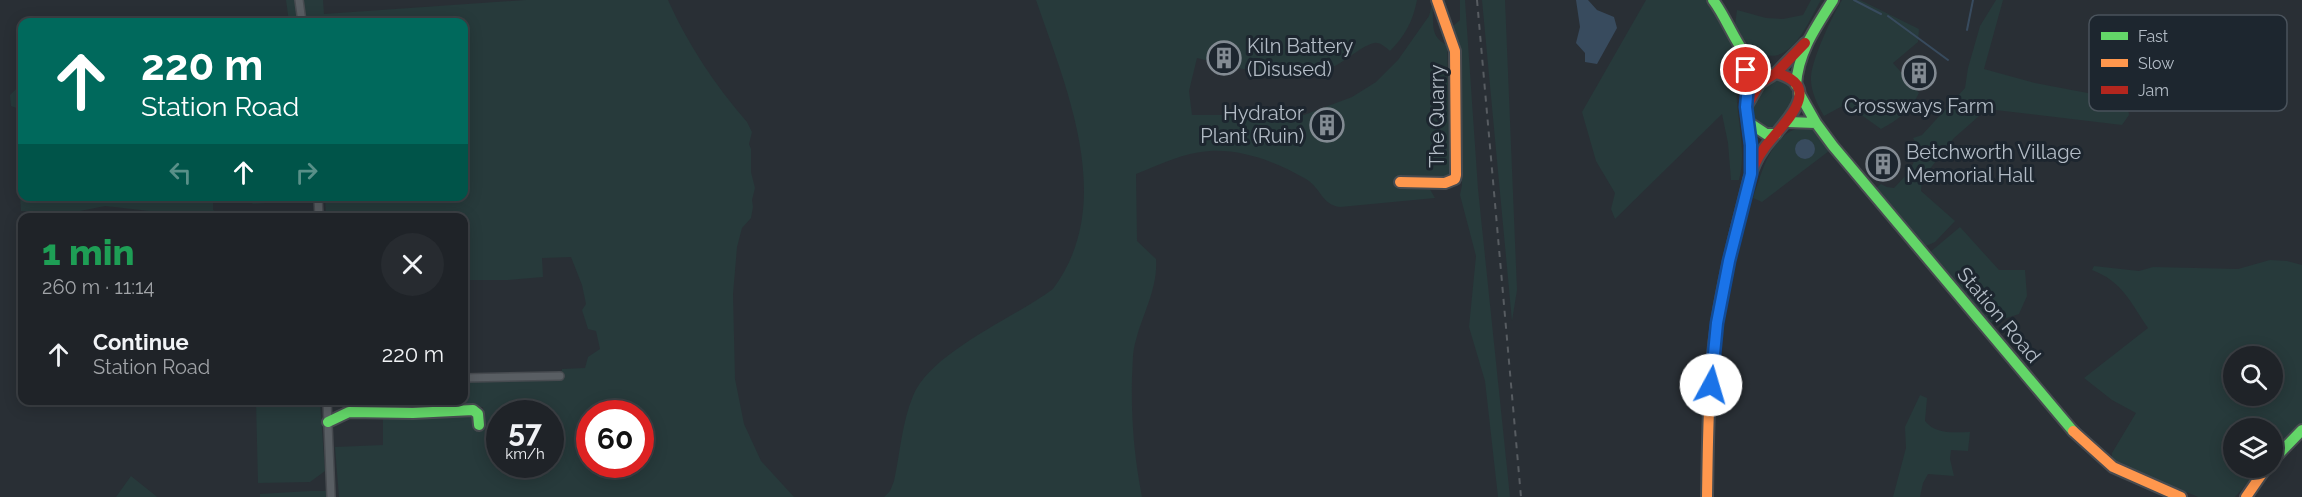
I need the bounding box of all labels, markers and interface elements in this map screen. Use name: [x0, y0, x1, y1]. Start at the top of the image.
legend: [2089, 15, 2287, 111]
text: Fast: [2138, 27, 2169, 46]
place label: Kiln Battery (Disused): [1247, 34, 1354, 81]
building icon: Kiln Battery (Disused): [1206, 40, 1242, 76]
text: 220 m: [141, 41, 263, 90]
icon: ahead: [42, 42, 120, 120]
pin: [1720, 44, 1771, 95]
icon: arrive: [1729, 53, 1762, 86]
text: Slow: [2138, 54, 2174, 73]
building icon: Crossways Farm: [1901, 55, 1937, 91]
street label: The Quarry: [1425, 64, 1449, 168]
text: Jam: [2138, 81, 2169, 100]
text: Station Road: [141, 91, 299, 122]
place label: Crossways Farm: [1844, 94, 1994, 118]
place label: Hydrator Plant (Ruin): [1200, 101, 1304, 148]
building icon: Hydrator Plant (Ruin): [1309, 107, 1345, 143]
place label: Betchworth Village Memorial Hall: [1906, 140, 2082, 187]
building icon: Betchworth Village Memorial Hall: [1865, 146, 1901, 182]
icon: left: [164, 156, 197, 189]
icon: ahead: [227, 156, 260, 189]
icon: right: [290, 156, 323, 189]
text: 1 min: [42, 231, 134, 273]
button: close: [381, 233, 444, 296]
street label: Station Road: [1952, 262, 2046, 368]
text: 260 m · 11:14: [42, 275, 155, 299]
text: Continue: [93, 329, 189, 355]
icon: ahead: [42, 338, 75, 371]
text: 220 m: [382, 341, 444, 367]
map controls: [2223, 346, 2283, 478]
button: search: [2223, 346, 2283, 406]
position arrow: [1679, 353, 1743, 417]
text: Station Road: [93, 355, 210, 379]
speed limit sign: 60: [576, 400, 654, 478]
text: 57: [508, 414, 542, 449]
button: layers: [2223, 418, 2283, 478]
text: km/h: [505, 445, 545, 463]

